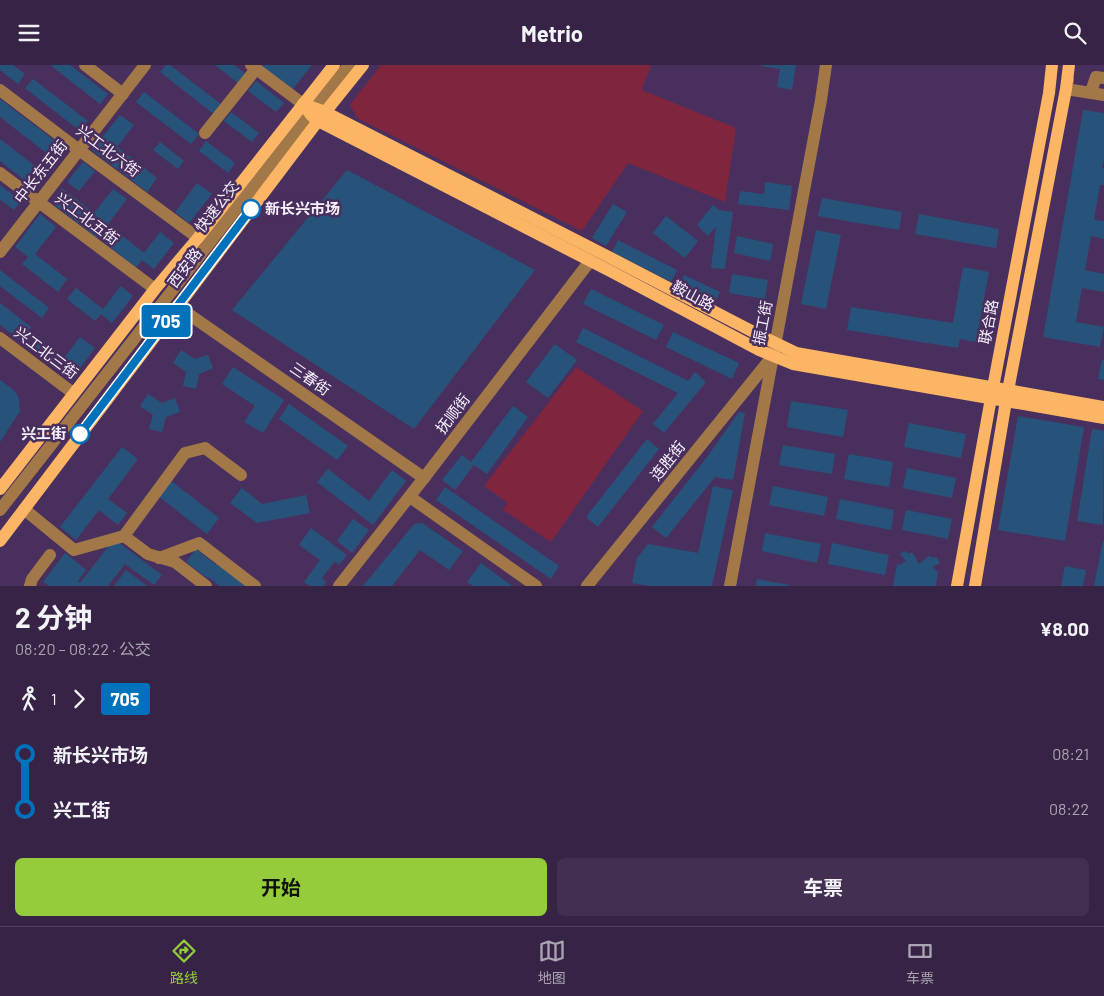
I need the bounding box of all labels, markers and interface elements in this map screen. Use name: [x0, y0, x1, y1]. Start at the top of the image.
icon: menu: [15, 19, 43, 47]
icon: search: [1061, 19, 1089, 47]
text: Metrio: [521, 20, 583, 46]
street label: 兴工北六街: [73, 120, 144, 180]
street label: 中长东五街: [10, 136, 70, 206]
street label: 快速公交: [191, 177, 242, 236]
street label: 兴工北五街: [52, 188, 123, 248]
marker: 新长兴市场: [241, 199, 261, 219]
place label: 新长兴市场: [265, 199, 340, 217]
street label: 西安路: [163, 244, 205, 291]
street label: 鞍山路: [669, 277, 718, 314]
street label: 联合路: [975, 298, 1001, 346]
street label: 振工街: [749, 299, 775, 347]
line badge: 705: [137, 305, 195, 337]
text: 705: [152, 310, 180, 332]
street label: 兴工北三街: [11, 322, 82, 382]
street label: 三春街: [287, 358, 334, 398]
street label: 抚顺街: [431, 390, 473, 437]
place label: 兴工街: [21, 424, 66, 442]
marker: 兴工街: [70, 424, 90, 444]
street label: 连胜街: [646, 437, 688, 484]
text: 2 分钟: [15, 600, 92, 634]
text: ¥8.00: [1039, 617, 1089, 640]
text: 08:20 – 08:22 · 公交: [15, 639, 151, 658]
icon: walk: [15, 685, 43, 713]
icon: forward: [65, 685, 93, 713]
text: 705: [111, 688, 140, 710]
text: 1: [51, 689, 57, 708]
text: 新长兴市场: [53, 743, 148, 766]
text: 08:21: [1052, 744, 1089, 763]
text: 兴工街: [53, 798, 110, 821]
text: 08:22: [1049, 799, 1089, 818]
button: 开始: [15, 858, 547, 916]
button: 车票: [557, 858, 1089, 916]
tab: 路线: [170, 937, 198, 987]
tab: 地图: [538, 937, 566, 987]
tab: 车票: [906, 937, 934, 987]

